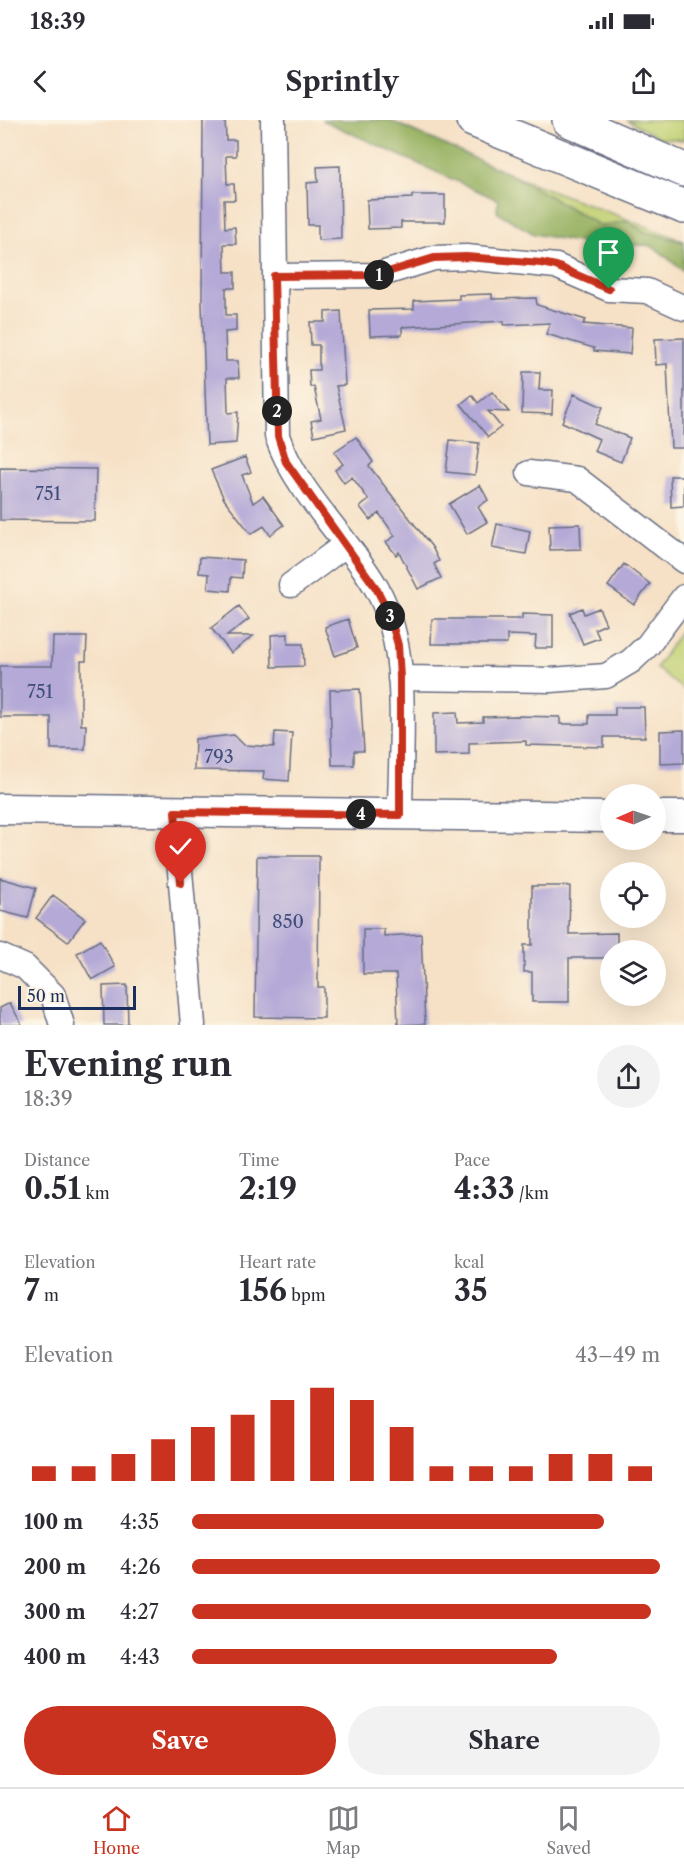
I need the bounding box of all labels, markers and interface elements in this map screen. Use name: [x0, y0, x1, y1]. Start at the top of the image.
text: 18:39: [30, 8, 86, 35]
icon: back: [24, 65, 57, 98]
text: Sprintly: [285, 65, 399, 98]
icon: share: [627, 65, 660, 98]
pin: [583, 227, 634, 289]
icon: arrive: [592, 236, 625, 269]
pin: 1: [364, 260, 394, 290]
text: 1: [375, 265, 383, 285]
pin: 2: [262, 396, 292, 426]
text: 2: [272, 401, 282, 421]
house number: 751: [35, 483, 62, 505]
pin: 3: [375, 601, 405, 631]
text: 3: [385, 606, 395, 626]
house number: 751: [27, 681, 54, 703]
house number: 793: [204, 746, 234, 768]
north arrow: [600, 784, 666, 850]
map controls: [600, 784, 666, 1006]
pin: 4: [346, 799, 376, 829]
text: 4: [356, 804, 366, 824]
pin: [155, 821, 206, 883]
icon: check: [164, 830, 197, 863]
button: locate: [600, 862, 666, 928]
house number: 850: [272, 911, 304, 933]
button: layers: [600, 940, 666, 1006]
scale bar: [18, 983, 136, 1010]
text: 50 m: [27, 986, 65, 1006]
text: Evening run: [24, 1044, 232, 1085]
button: share: [597, 1045, 660, 1108]
text: 18:39: [24, 1087, 73, 1111]
text: Distance: [24, 1150, 90, 1170]
text: Time: [239, 1150, 279, 1170]
text: Pace: [454, 1150, 490, 1170]
text: 0.51: [24, 1170, 81, 1207]
text: 2:19: [239, 1170, 297, 1207]
text: 4:33: [454, 1170, 515, 1207]
text: km: [81, 1183, 110, 1203]
text: /km: [515, 1183, 549, 1203]
text: Elevation: [24, 1252, 95, 1272]
text: Heart rate: [239, 1252, 316, 1272]
text: kcal: [454, 1252, 484, 1272]
text: 7: [24, 1272, 40, 1309]
text: 156: [239, 1272, 287, 1309]
text: 35: [454, 1272, 488, 1309]
text: m: [40, 1285, 59, 1305]
text: bpm: [287, 1285, 326, 1305]
text: Elevation: [24, 1343, 113, 1367]
text: 43–49 m: [575, 1343, 660, 1367]
text: 100 m: [24, 1510, 83, 1534]
text: 4:35: [120, 1510, 159, 1534]
text: 200 m: [24, 1555, 86, 1579]
text: 4:26: [120, 1555, 160, 1579]
text: 300 m: [24, 1600, 86, 1624]
text: 4:27: [120, 1600, 159, 1624]
text: 400 m: [24, 1645, 86, 1669]
text: 4:43: [120, 1645, 160, 1669]
button: Save: [24, 1706, 336, 1775]
button: Share: [348, 1706, 660, 1775]
tab: Home: [93, 1802, 140, 1858]
tab: Map: [326, 1802, 360, 1858]
tab: Saved: [547, 1802, 591, 1858]

